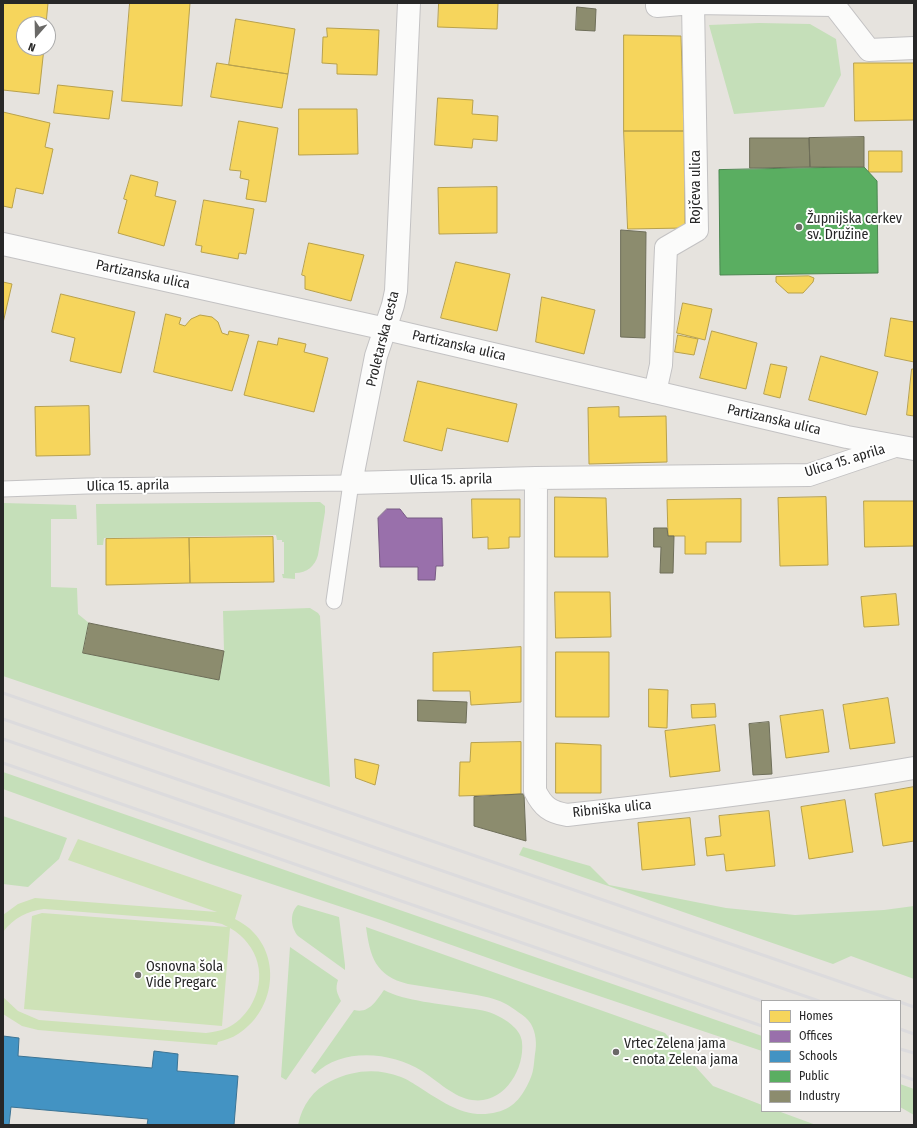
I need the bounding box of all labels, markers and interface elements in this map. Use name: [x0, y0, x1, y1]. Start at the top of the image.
north arrow: [16, 16, 56, 56]
text: N: [27, 40, 37, 54]
street label: Rojčeva ulica: [688, 150, 704, 224]
place label: Župnijska cerkev sv. Družine: [807, 211, 902, 244]
marker: Župnijska cerkev sv. Družine: [794, 222, 804, 232]
street label: Partizanska ulica: [94, 257, 192, 293]
street label: Proletarska cesta: [363, 289, 403, 389]
street label: Partizanska ulica: [410, 327, 508, 365]
street label: Partizanska ulica: [725, 401, 823, 439]
street label: Ulica 15. aprila: [803, 441, 887, 481]
street label: Ulica 15. aprila: [409, 471, 493, 489]
street label: Ulica 15. aprila: [86, 477, 170, 495]
street label: Ribniška ulica: [572, 797, 652, 821]
place label: Osnovna šola Vide Pregarc: [146, 959, 223, 992]
marker: Osnovna šola Vide Pregarc: [133, 970, 143, 980]
legend: [761, 1000, 901, 1112]
text: Homes: [799, 1009, 833, 1023]
text: Offices: [799, 1029, 832, 1043]
place label: Vrtec Zelena jama - enota Zelena jama: [624, 1036, 738, 1068]
marker: Vrtec Zelena jama - enota Zelena jama: [611, 1047, 621, 1057]
text: Schools: [799, 1049, 837, 1063]
text: Public: [799, 1069, 829, 1083]
text: Industry: [799, 1089, 840, 1103]

